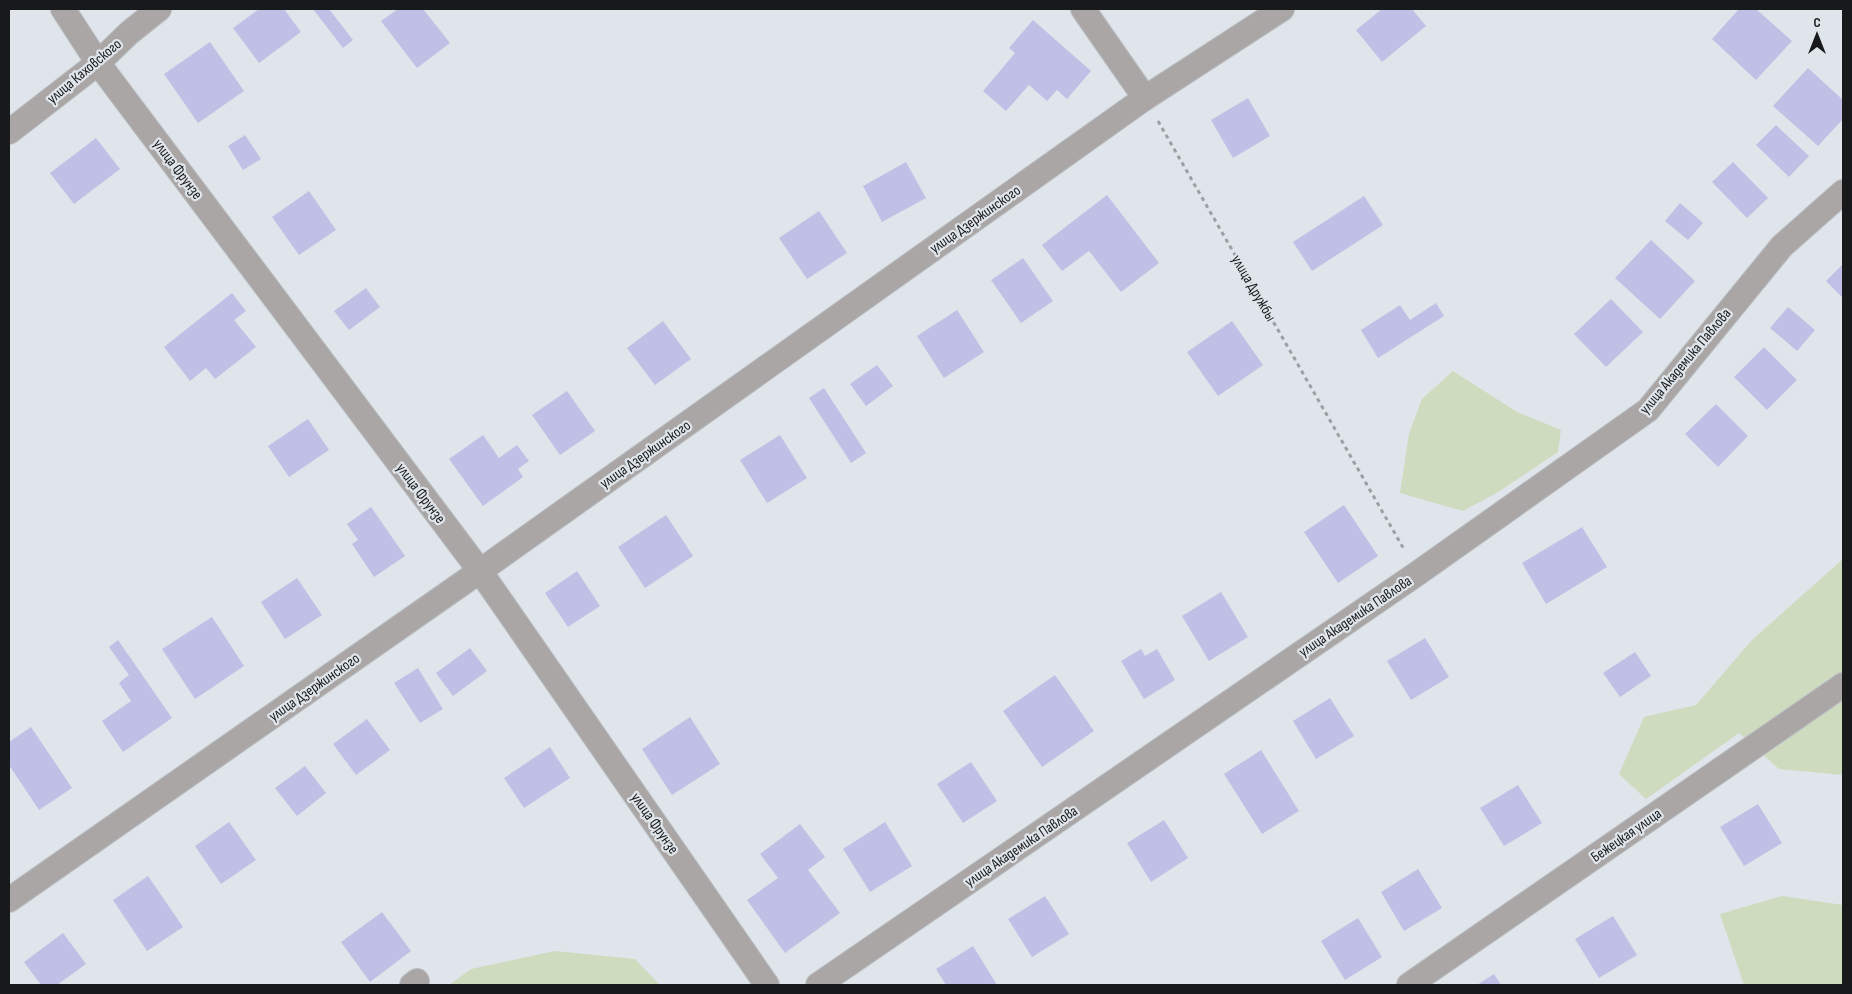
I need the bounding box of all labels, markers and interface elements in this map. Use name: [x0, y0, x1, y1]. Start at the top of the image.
north arrow: [1792, 10, 1842, 60]
text: С: [1813, 14, 1821, 31]
street label: улица Каховского: [43, 35, 125, 108]
street label: улица Фрунзе: [149, 135, 206, 203]
street label: улица Дзержинского: [926, 181, 1024, 258]
street label: улица Дружбы: [1227, 252, 1280, 325]
street label: улица Академика Павлова: [1636, 304, 1735, 418]
street label: улица Дзержинского: [596, 416, 694, 493]
street label: улица Фрунзе: [392, 459, 449, 527]
street label: улица Академика Павлова: [1295, 571, 1416, 661]
street label: улица Дзержинского: [265, 649, 363, 726]
street label: улица Фрунзе: [627, 789, 683, 858]
street label: улица Академика Павлова: [961, 801, 1082, 891]
street label: Бежецкая улица: [1587, 804, 1665, 867]

